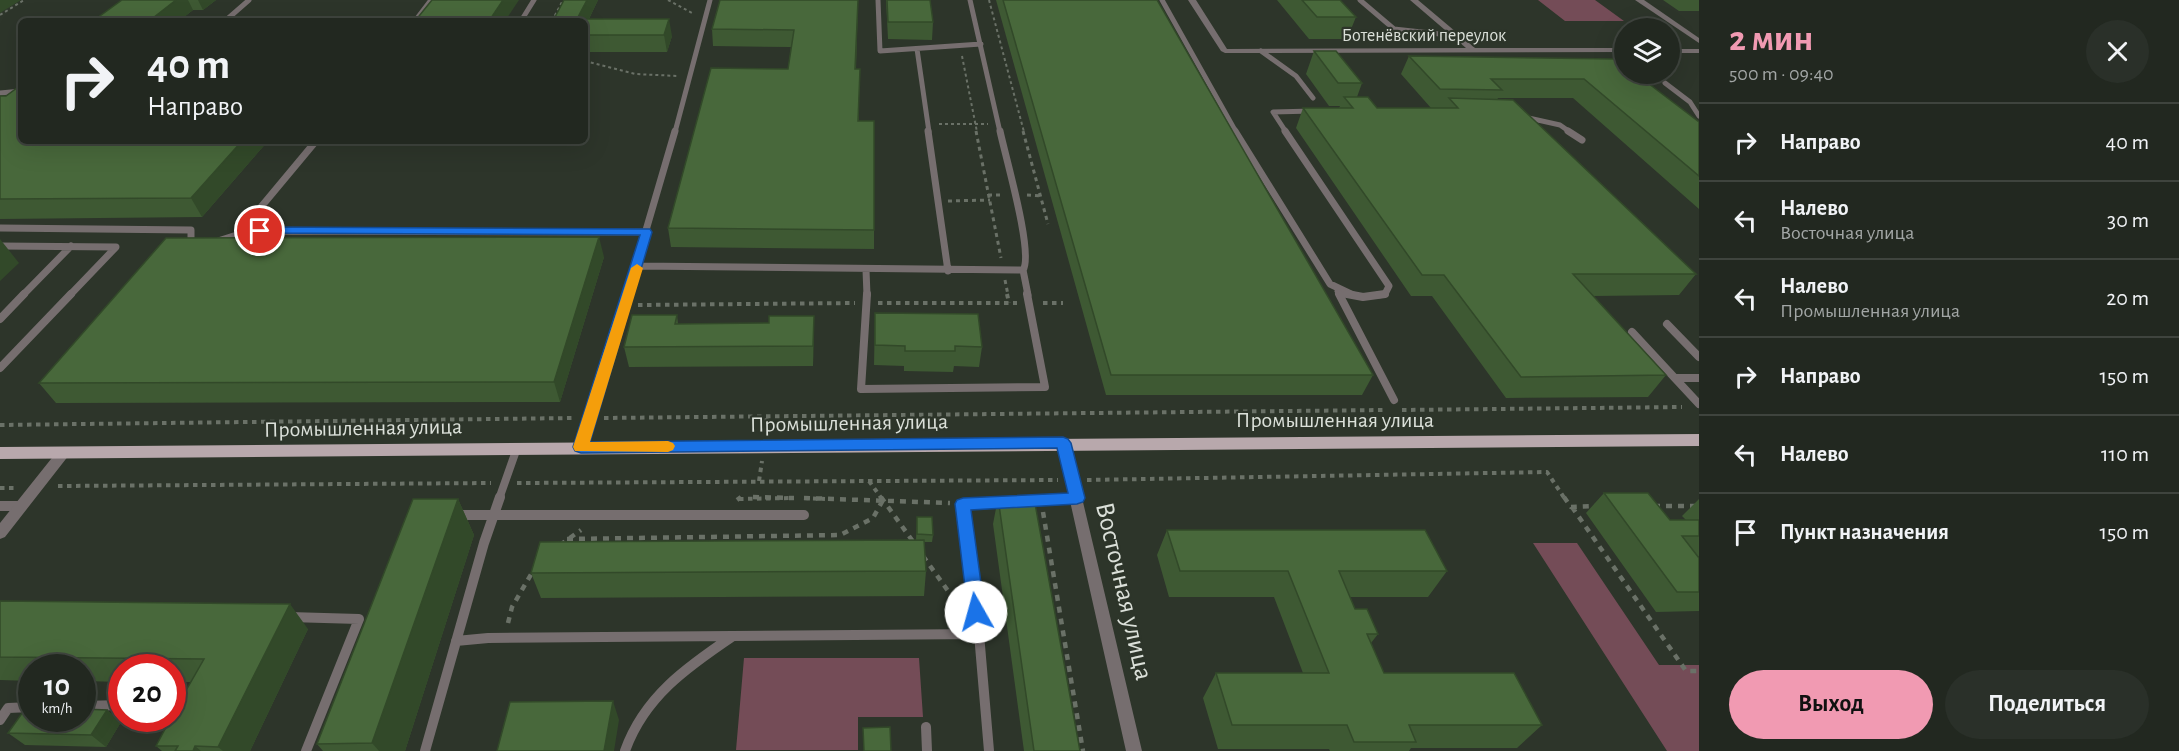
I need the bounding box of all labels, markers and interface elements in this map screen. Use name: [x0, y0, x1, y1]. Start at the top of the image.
map controls: [1614, 18, 1680, 84]
button: layers: [1614, 18, 1680, 84]
button: close: [2086, 20, 2149, 83]
text: 2 мин: [1729, 21, 1813, 57]
street label: Ботенёвский переулок: [1342, 27, 1507, 45]
icon: right: [48, 42, 126, 120]
text: 40 m: [147, 44, 230, 86]
text: 500 m · 09:40: [1729, 64, 1834, 84]
text: Направо: [147, 93, 243, 120]
icon: right: [1729, 126, 1762, 159]
text: Направо: [1780, 131, 1861, 153]
text: 40 m: [2106, 131, 2149, 153]
text: Налево: [1780, 197, 1849, 219]
icon: left: [1729, 204, 1762, 237]
pin: [234, 205, 285, 256]
text: 30 m: [2107, 209, 2149, 231]
icon: arrive: [243, 214, 276, 247]
text: Восточная улица: [1780, 223, 1914, 243]
text: Налево: [1780, 275, 1849, 297]
icon: left: [1729, 282, 1762, 315]
text: 20 m: [2106, 287, 2149, 309]
text: Промышленная улица: [1780, 301, 1960, 321]
icon: right: [1729, 360, 1762, 393]
text: Направо: [1780, 365, 1861, 387]
text: 150 m: [2099, 365, 2149, 387]
street label: Промышленная улица: [1236, 409, 1434, 431]
street label: Промышленная улица: [750, 410, 948, 436]
street label: Промышленная улица: [264, 415, 462, 441]
icon: left: [1729, 438, 1762, 471]
text: Налево: [1780, 443, 1849, 465]
text: 110 m: [2101, 443, 2149, 465]
street label: Восточная улица: [1090, 500, 1158, 683]
icon: arrive: [1729, 516, 1762, 549]
text: Пункт назначения: [1780, 521, 1949, 543]
text: 150 m: [2099, 521, 2149, 543]
position arrow: [944, 580, 1008, 644]
speed limit sign: 20: [108, 654, 186, 732]
button: Выход: [1729, 670, 1933, 739]
button: Поделиться: [1945, 670, 2149, 739]
text: 10: [44, 671, 70, 701]
text: km/h: [42, 701, 72, 716]

